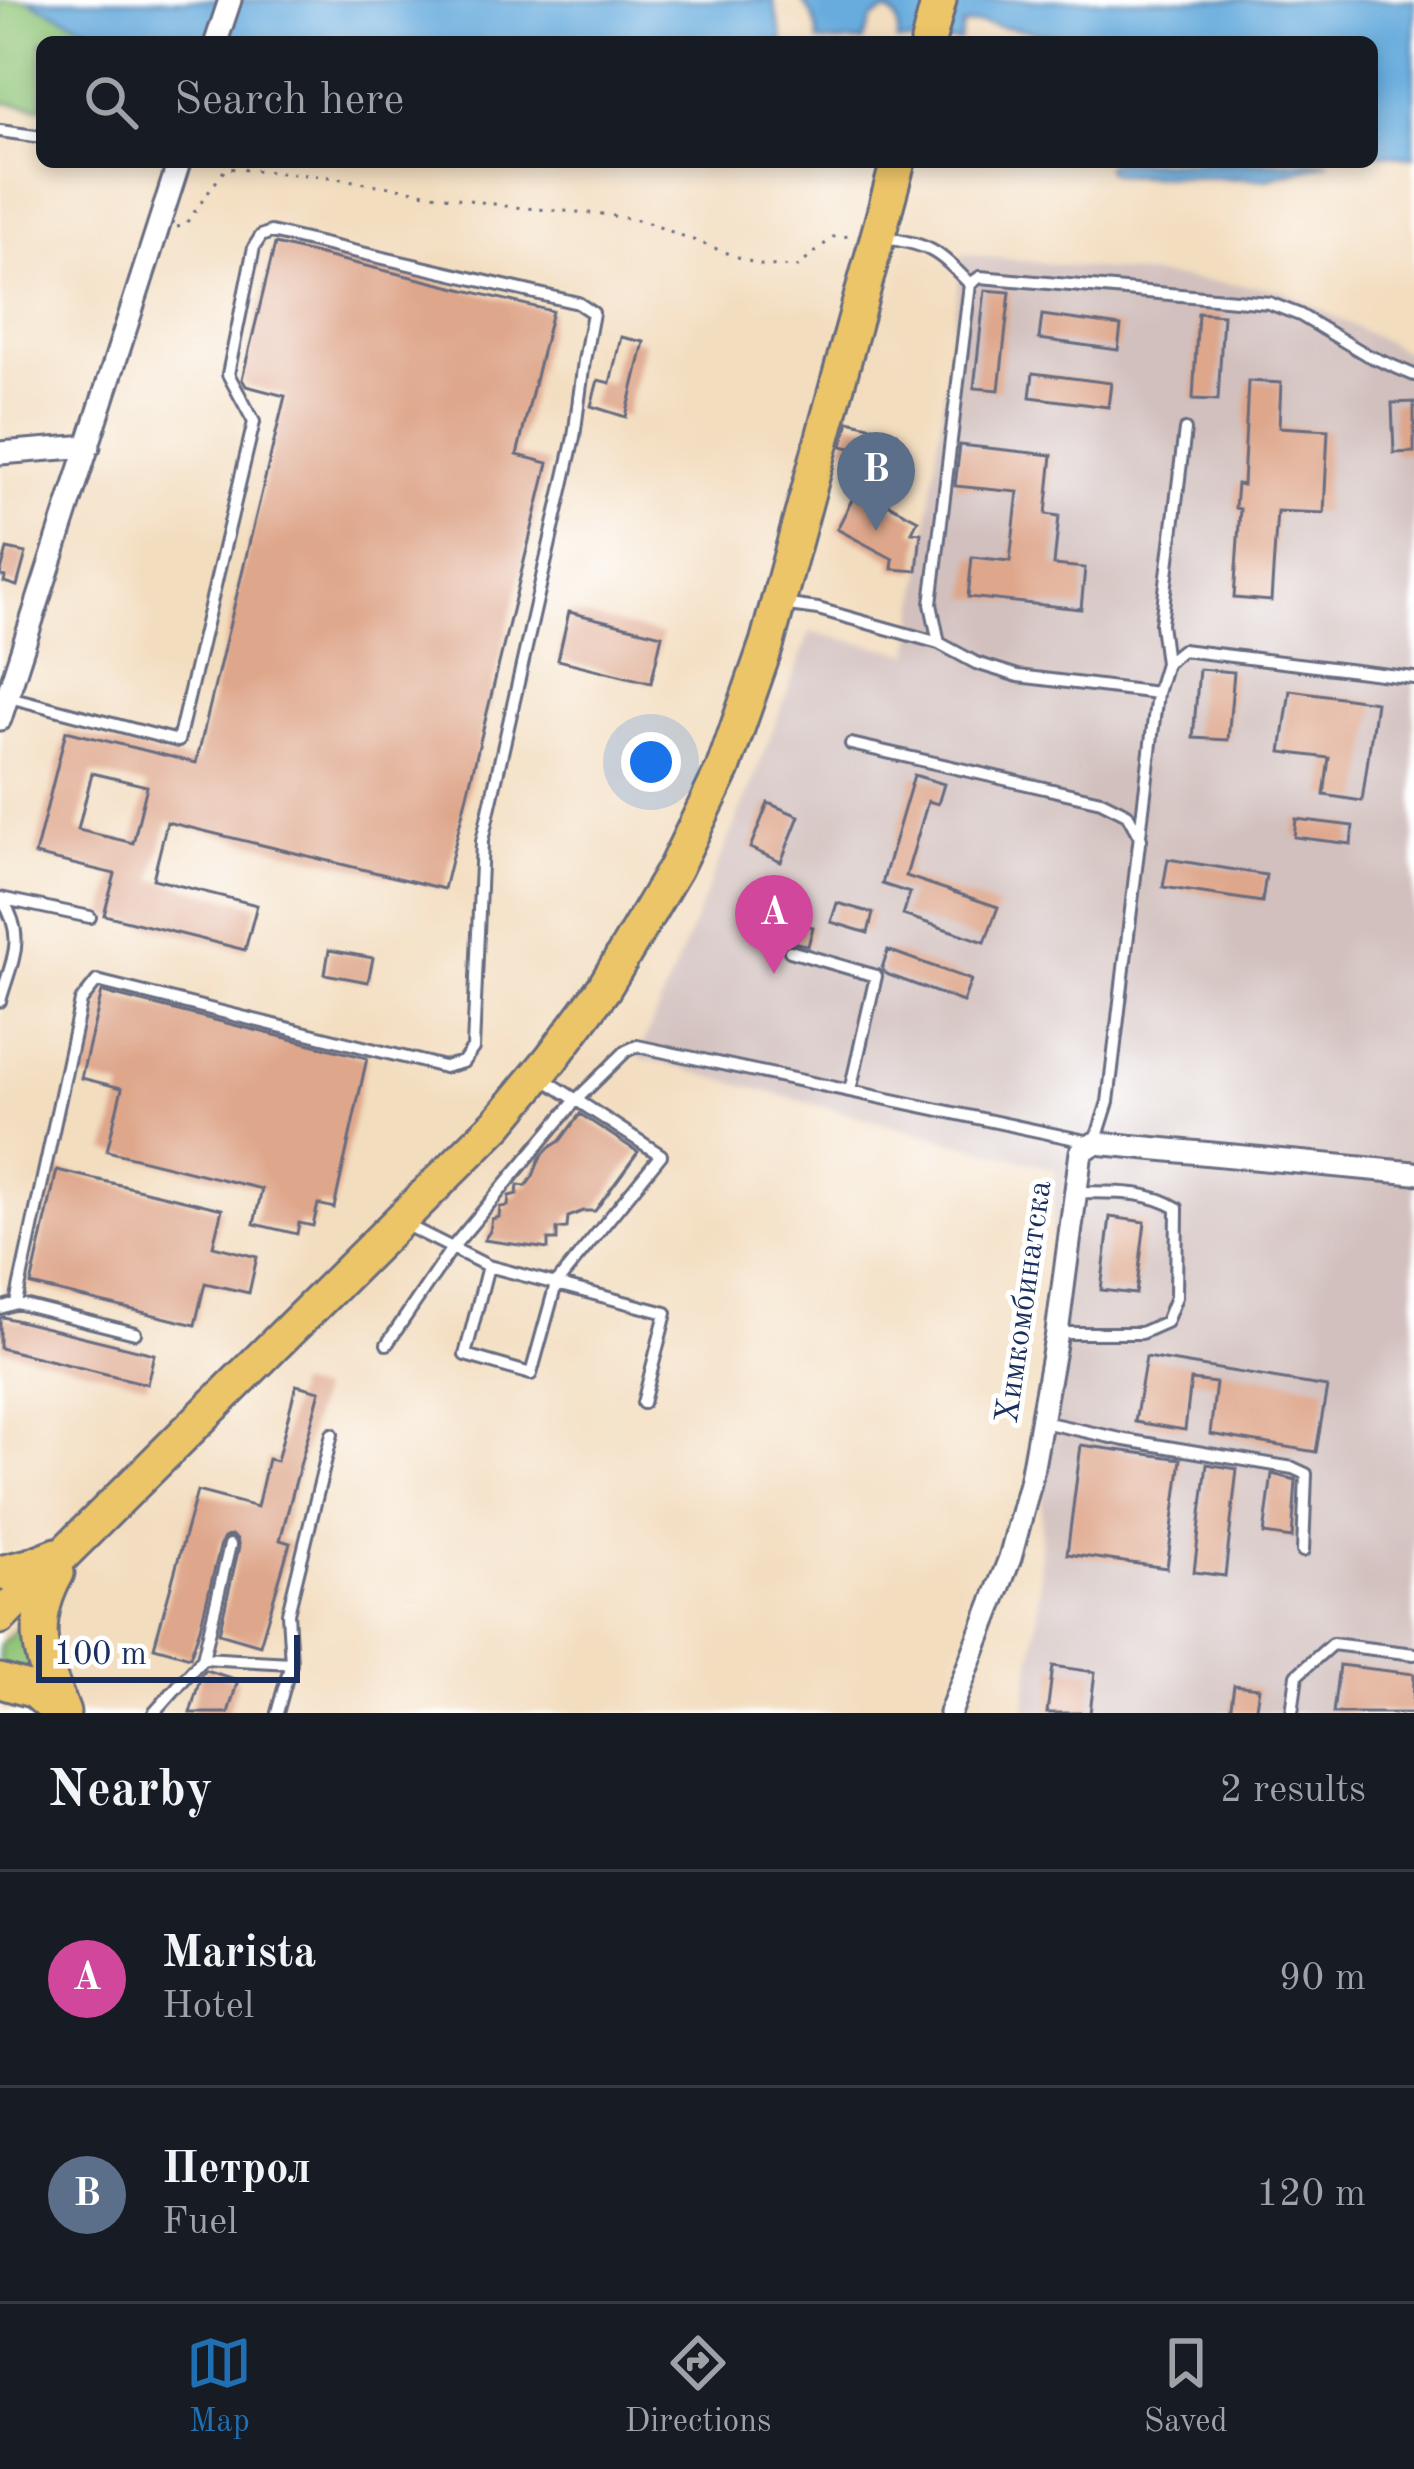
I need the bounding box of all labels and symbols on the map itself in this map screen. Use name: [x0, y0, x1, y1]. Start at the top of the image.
pin: B: [837, 432, 915, 531]
your location: [621, 732, 681, 792]
pin: A: [735, 875, 813, 974]
street label: Химкомбинатска: [992, 1178, 1058, 1426]
scale bar: [36, 1629, 300, 1682]

